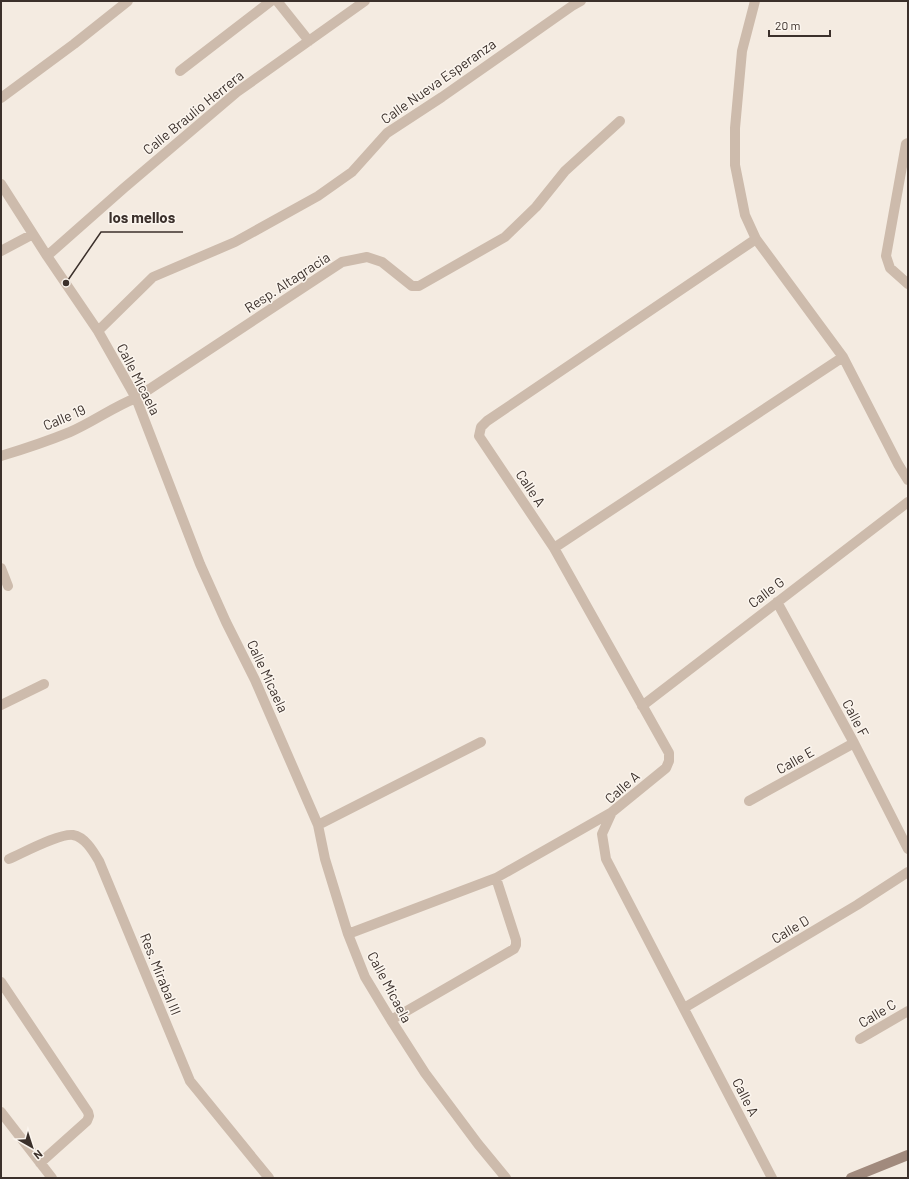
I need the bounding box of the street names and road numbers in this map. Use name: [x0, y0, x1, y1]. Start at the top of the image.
street label: Calle Nueva Esperanza: [377, 35, 499, 127]
street label: Calle Braulio Herrera: [139, 66, 247, 158]
street label: Resp. Altagracia: [241, 248, 333, 316]
street label: Calle Micaela: [114, 340, 164, 418]
street label: Calle 19: [40, 400, 88, 434]
street label: Calle A: [513, 466, 550, 510]
street label: Calle G: [745, 573, 787, 611]
street label: Calle Micaela: [244, 637, 292, 715]
street label: Calle F: [839, 696, 873, 740]
street label: Calle E: [773, 743, 817, 777]
street label: Calle A: [601, 767, 643, 807]
street label: Calle D: [768, 911, 812, 947]
street label: Res. Mirabal III: [137, 931, 185, 1017]
street label: Calle Micaela: [364, 949, 416, 1025]
street label: Calle C: [855, 995, 899, 1031]
street label: Calle A: [729, 1075, 763, 1119]

